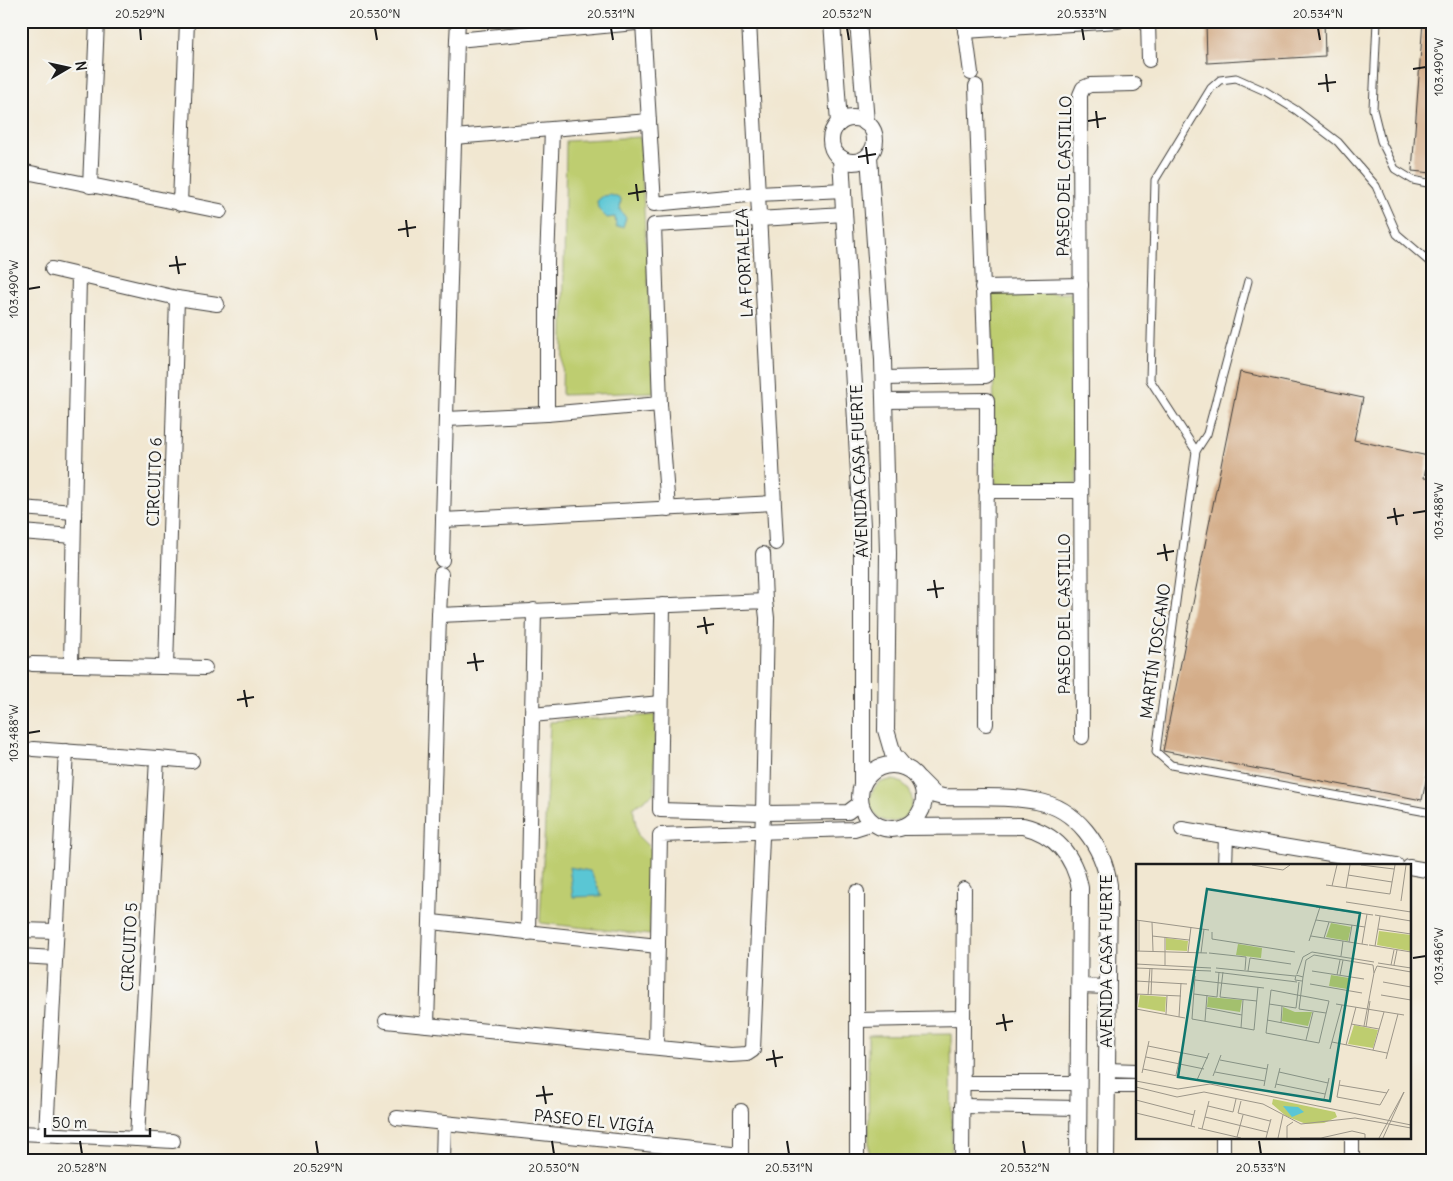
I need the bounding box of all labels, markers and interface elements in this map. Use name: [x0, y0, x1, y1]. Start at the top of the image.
text: 20.529°N: [115, 6, 165, 21]
text: 20.530°N: [350, 6, 400, 21]
text: 20.531°N: [587, 6, 635, 21]
text: 20.532°N: [822, 6, 872, 21]
text: 20.533°N: [1057, 6, 1107, 21]
text: 20.534°N: [1293, 6, 1343, 21]
text: 103.490°W: [1431, 38, 1446, 96]
north arrow: [42, 42, 92, 92]
text: N: [71, 60, 90, 72]
street label: PASEO DEL CASTILLO: [1053, 95, 1075, 257]
street label: LA FORTALEZA: [731, 208, 757, 318]
text: 103.490°W: [6, 260, 21, 318]
street label: AVENIDA CASA FUERTE: [846, 384, 872, 558]
street label: CIRCUITO 6: [142, 437, 166, 527]
text: 103.488°W: [1431, 482, 1446, 540]
street label: PASEO DEL CASTILLO: [1054, 533, 1074, 695]
street label: MARTÍN TOSCANO: [1136, 582, 1174, 720]
text: 103.488°W: [6, 704, 21, 762]
inset map: [1136, 864, 1410, 1138]
street label: AVENIDA CASA FUERTE: [1096, 874, 1116, 1048]
street label: CIRCUITO 5: [117, 902, 141, 992]
text: 103.486°W: [1431, 927, 1446, 985]
street label: PASEO EL VIGÍA: [533, 1105, 655, 1137]
scale bar: [45, 1106, 150, 1138]
text: 50 m: [52, 1113, 87, 1132]
text: 20.528°N: [57, 1160, 107, 1175]
text: 20.529°N: [293, 1160, 343, 1175]
text: 20.530°N: [529, 1160, 579, 1175]
text: 20.531°N: [765, 1160, 813, 1175]
text: 20.532°N: [1000, 1160, 1050, 1175]
text: 20.533°N: [1236, 1160, 1286, 1175]

